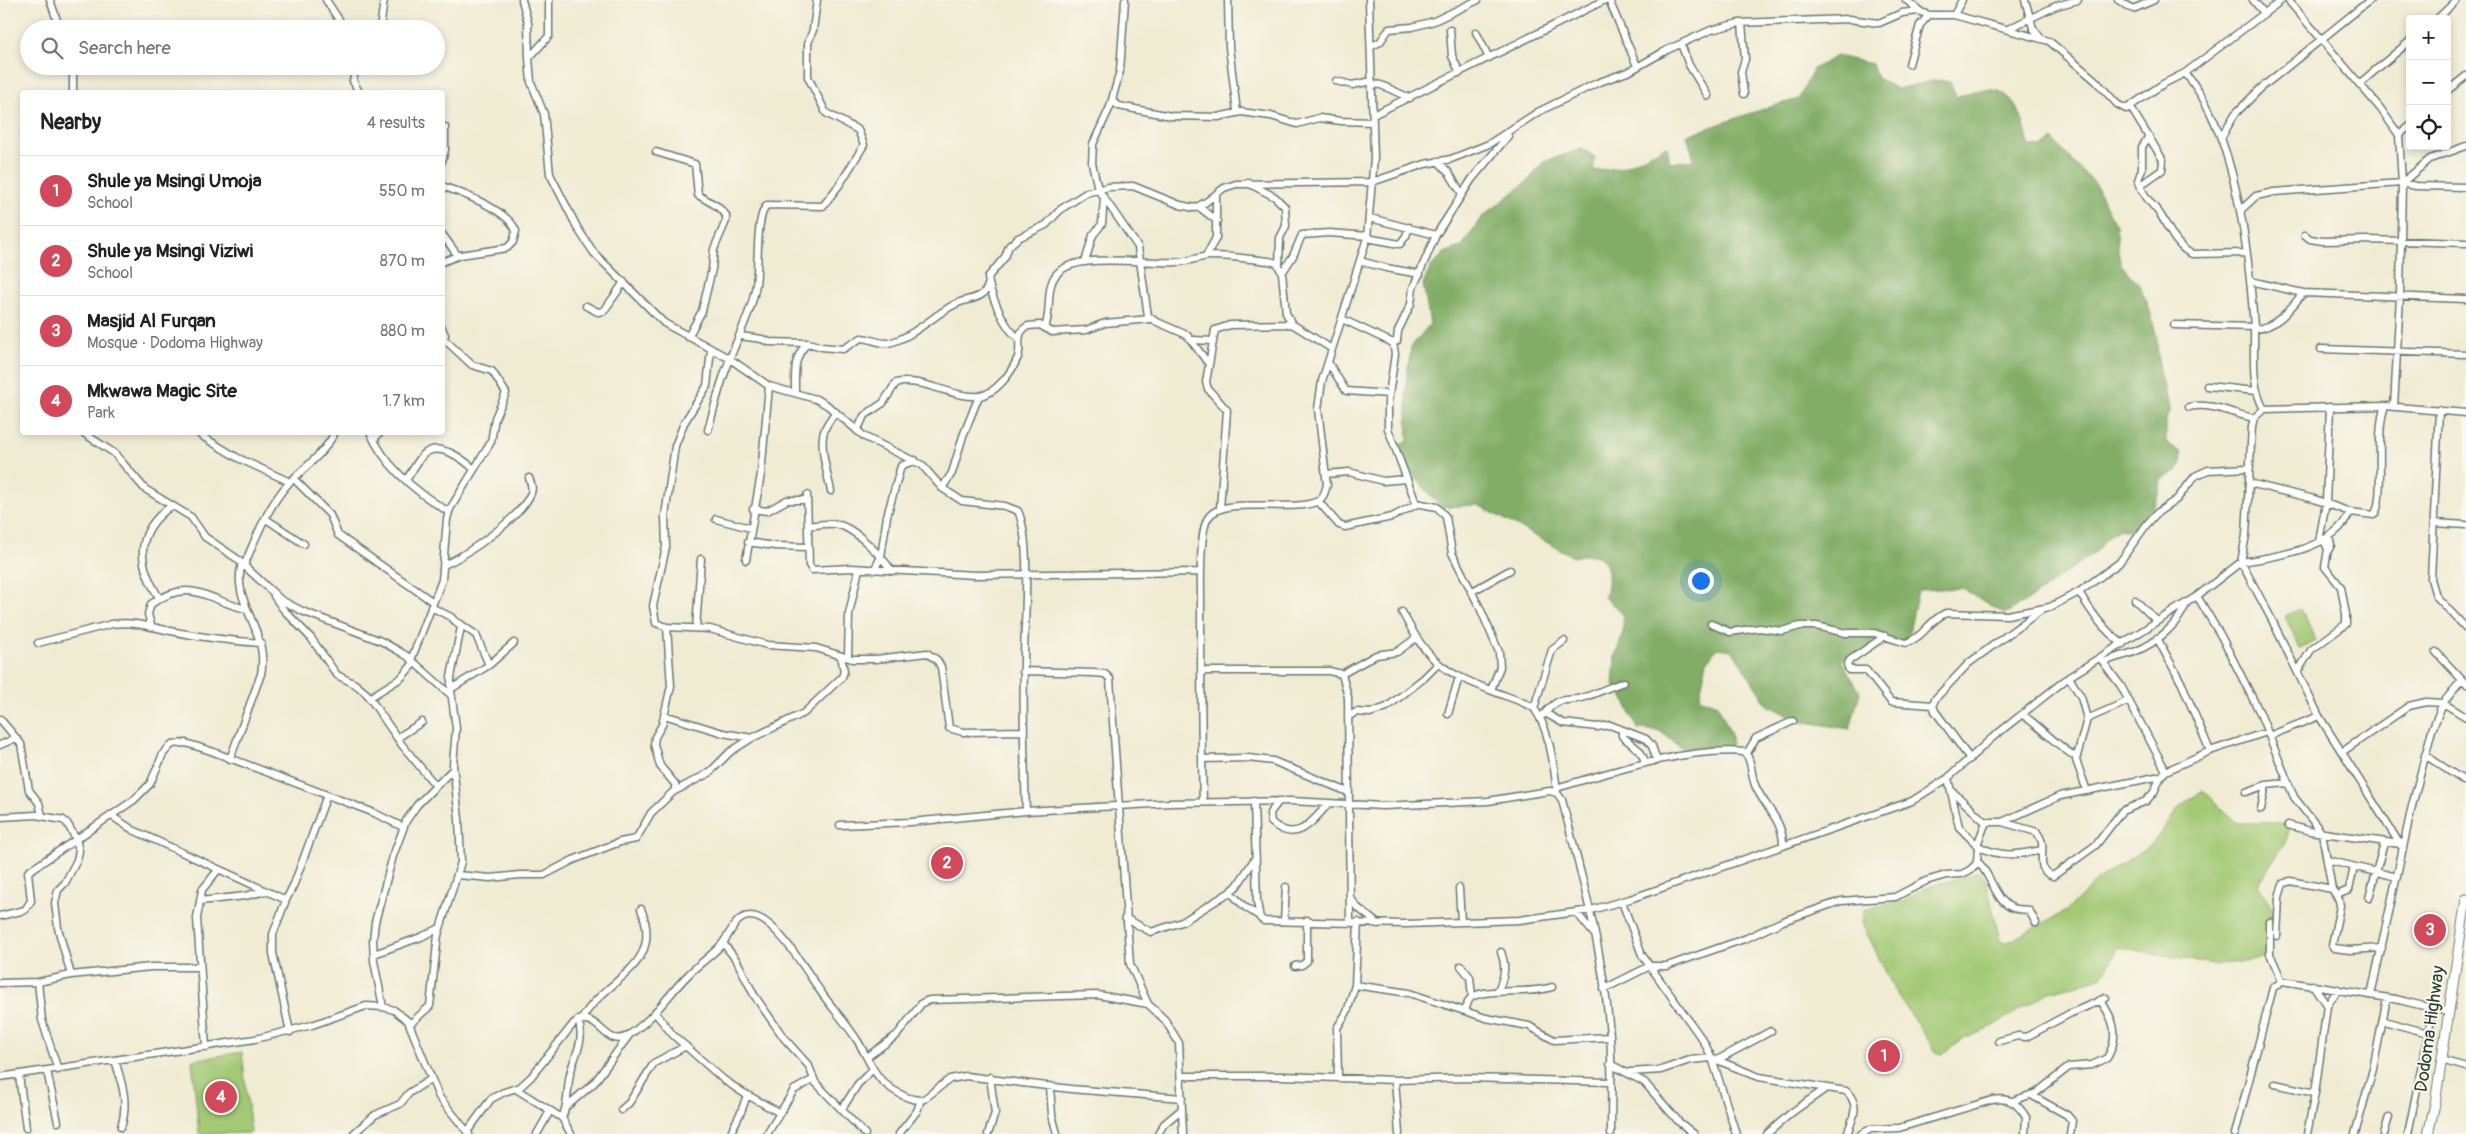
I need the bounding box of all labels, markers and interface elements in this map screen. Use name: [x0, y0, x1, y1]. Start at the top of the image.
map controls: [2406, 15, 2451, 150]
button: +: [2406, 15, 2451, 60]
search box: [20, 20, 445, 75]
icon: search: [38, 34, 66, 62]
text: Search here: [78, 36, 171, 60]
button: −: [2406, 60, 2451, 105]
button: locate: [2406, 105, 2451, 150]
text: Nearby: [40, 109, 101, 136]
text: 4 results: [367, 113, 425, 133]
text: Shule ya Msingi Umoja: [87, 169, 262, 193]
text: 1: [53, 181, 59, 201]
text: 550 m: [379, 181, 425, 201]
text: School: [87, 193, 133, 213]
text: Shule ya Msingi Viziwi: [87, 239, 253, 263]
text: 2: [52, 251, 60, 271]
text: 870 m: [380, 251, 425, 271]
text: School: [87, 263, 133, 283]
text: Masjid Al Furqan: [87, 309, 216, 333]
text: 3: [52, 321, 60, 341]
text: 880 m: [380, 321, 425, 341]
text: Mosque · Dodoma Highway: [87, 333, 263, 353]
text: Mkwawa Magic Site: [87, 379, 237, 403]
text: 4: [51, 391, 61, 411]
text: 1.7 km: [382, 391, 425, 411]
text: Park: [87, 403, 115, 423]
your location: [1688, 568, 1714, 594]
pin: 2: [931, 844, 963, 882]
pin: 3: [2414, 911, 2446, 949]
street label: Dodoma Highway: [2410, 964, 2450, 1094]
pin: 1: [1868, 1037, 1900, 1075]
pin: 4: [205, 1078, 237, 1116]

